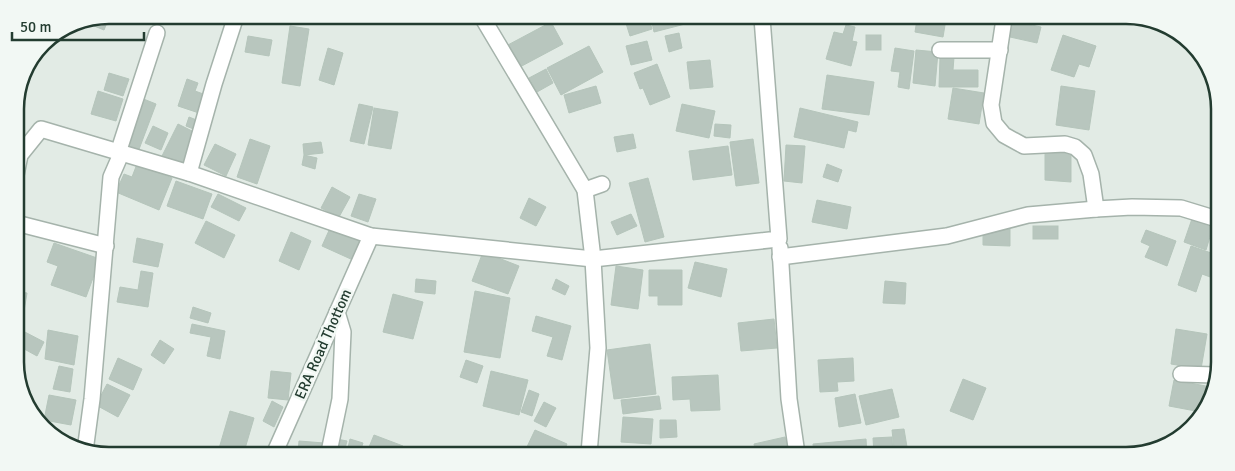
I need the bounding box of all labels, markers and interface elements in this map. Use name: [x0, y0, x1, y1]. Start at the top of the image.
scale bar: [12, 10, 145, 42]
text: 50 m: [20, 18, 51, 36]
street label: ERA Road Thottom: [291, 286, 355, 402]

